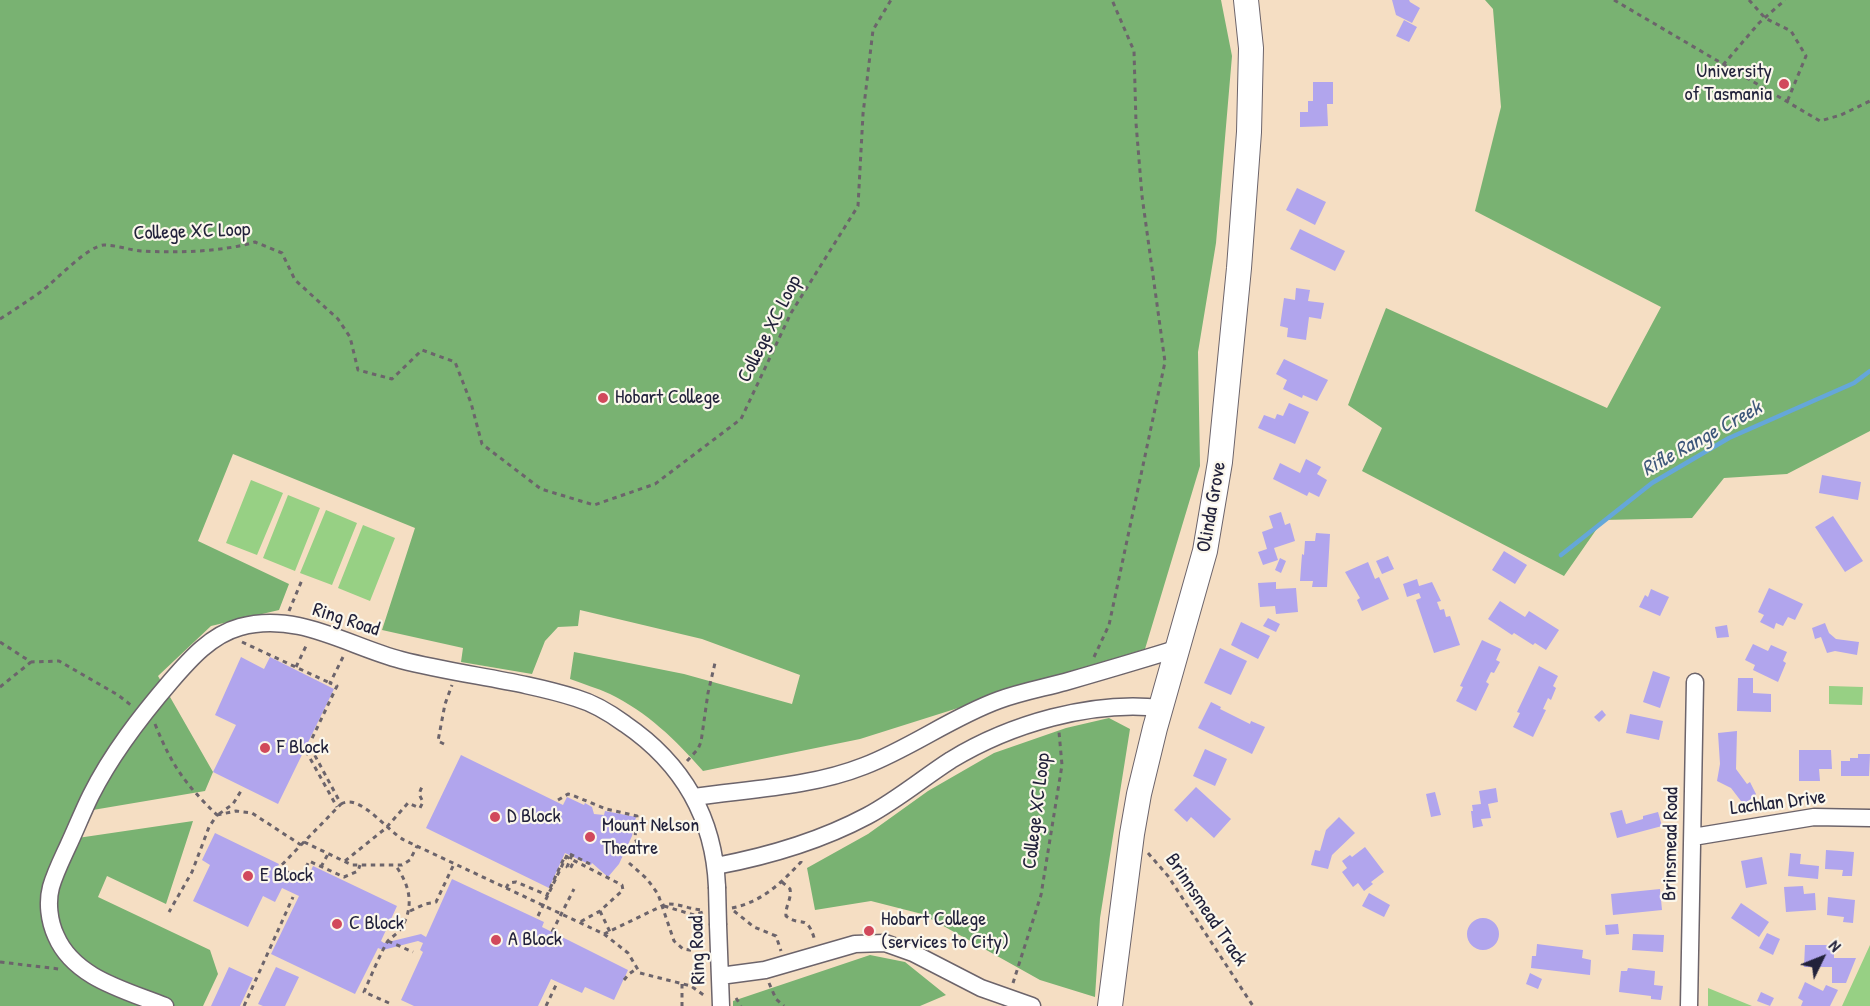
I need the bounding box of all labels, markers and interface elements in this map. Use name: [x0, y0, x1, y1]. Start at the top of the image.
place label: University of Tasmania: [1684, 60, 1772, 107]
marker: University of Tasmania: [1777, 77, 1791, 91]
street label: College XC Loop: [133, 218, 251, 246]
street label: College XC Loop: [733, 272, 807, 386]
place label: Hobart College: [615, 386, 720, 410]
marker: Hobart College: [596, 391, 610, 405]
water label: Rifle Range Creek: [1638, 396, 1766, 482]
street label: Olinda Grove: [1192, 460, 1232, 554]
street label: Ring Road: [310, 598, 382, 642]
place label: F Block: [277, 736, 329, 760]
marker: F Block: [258, 741, 272, 755]
street label: College XC Loop: [1018, 752, 1056, 870]
street label: Lachlan Drive: [1729, 785, 1827, 821]
street label: Brinsmead Road: [1658, 787, 1684, 901]
place label: D Block: [507, 805, 561, 829]
marker: D Block: [488, 810, 502, 824]
place label: Mount Nelson Theatre: [602, 814, 699, 861]
marker: Mount Nelson Theatre: [583, 830, 597, 844]
street label: Brinnsmead Track: [1159, 849, 1253, 971]
place label: E Block: [260, 864, 313, 888]
marker: E Block: [241, 869, 255, 883]
place label: Hobart College (services to City): [881, 908, 1009, 955]
place label: C Block: [349, 912, 404, 936]
street label: Ring Road: [685, 915, 711, 985]
marker: C Block: [330, 917, 344, 931]
marker: Hobart College (services to City): [862, 924, 876, 938]
place label: A Block: [508, 928, 562, 952]
north arrow: [1792, 928, 1852, 988]
marker: A Block: [489, 933, 503, 947]
text: N: [1824, 935, 1846, 956]

